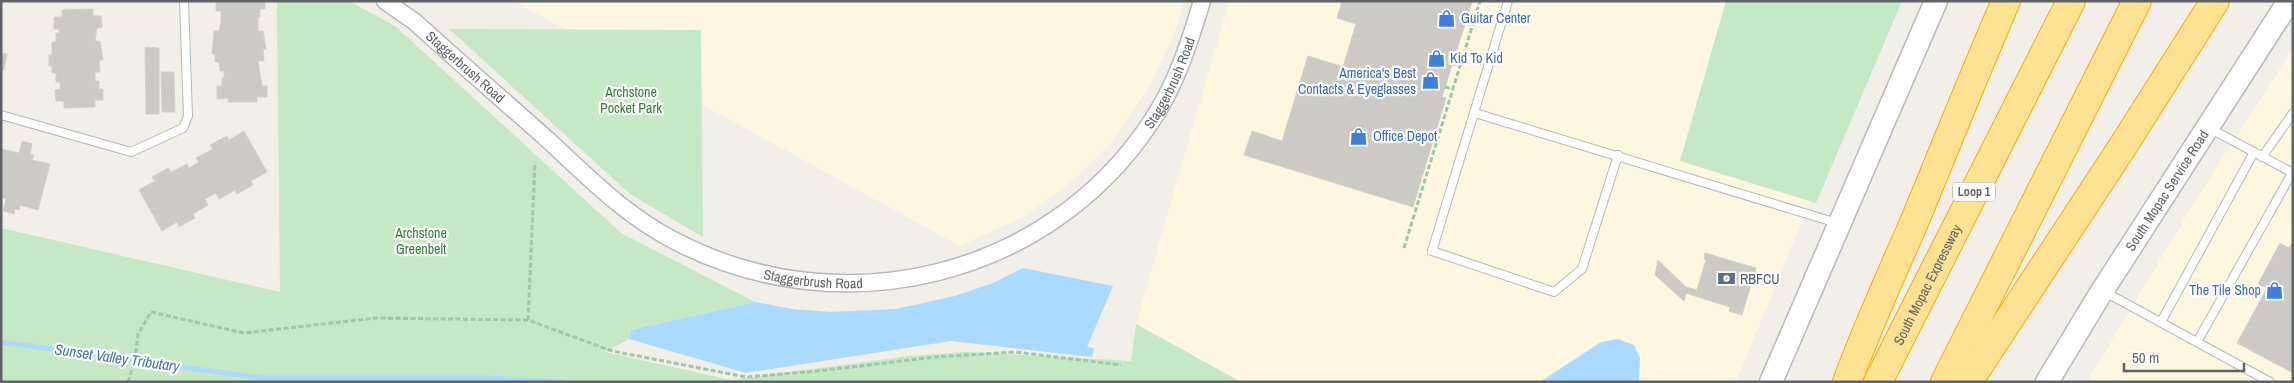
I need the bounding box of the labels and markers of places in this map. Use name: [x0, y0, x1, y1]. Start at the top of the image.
shop icon: Guitar Center: [1437, 8, 1457, 28]
place label: Guitar Center: [1461, 9, 1531, 27]
shop icon: Kid To Kid: [1426, 48, 1446, 68]
place label: Kid To Kid: [1450, 49, 1503, 67]
place label: America's Best Contacts & Eyeglasses: [1298, 64, 1416, 98]
shop icon: America's Best Contacts & Eyeglasses: [1420, 71, 1440, 91]
shop icon: Office Depot: [1349, 126, 1369, 146]
place label: Office Depot: [1373, 127, 1437, 145]
bank icon: RBFCU: [1716, 269, 1736, 289]
place label: RBFCU: [1740, 270, 1780, 288]
shop icon: The Tile Shop: [2265, 280, 2285, 300]
place label: The Tile Shop: [2189, 281, 2261, 299]

